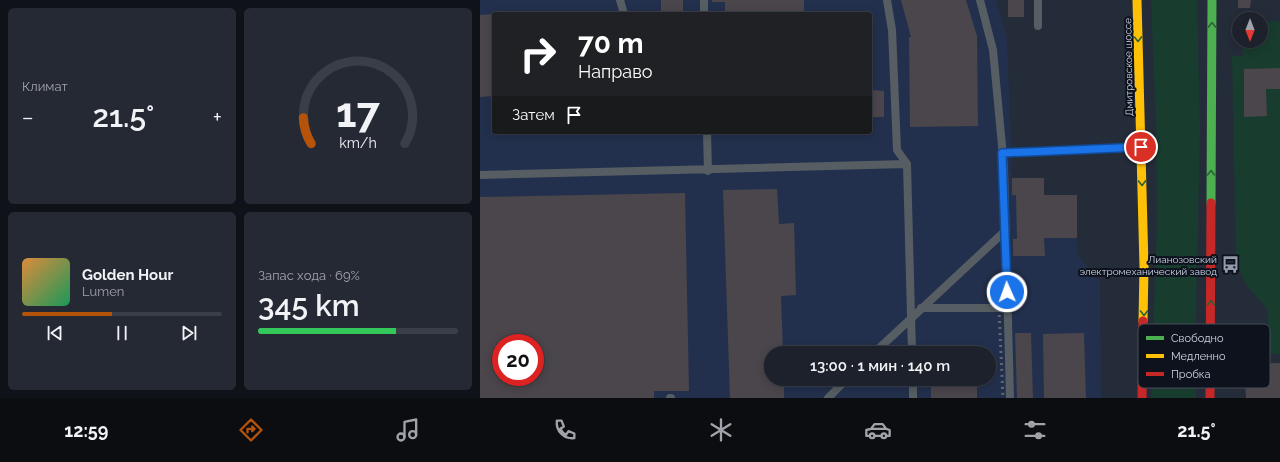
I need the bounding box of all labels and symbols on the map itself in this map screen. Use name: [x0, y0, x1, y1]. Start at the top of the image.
north arrow: [1232, 12, 1268, 48]
street label: Дмитровское шоссе: [1122, 18, 1135, 116]
one-way arrow: [1208, 22, 1216, 28]
one-way arrow: [1134, 36, 1142, 42]
pin: [1124, 130, 1158, 164]
one-way arrow: [1207, 170, 1216, 176]
one-way arrow: [1137, 180, 1146, 186]
place label: Лианозовский электромеханический завод: [1079, 254, 1217, 277]
bus stop icon: Лианозовский электромеханический завод: [1220, 255, 1240, 275]
position arrow: [986, 271, 1028, 313]
one-way arrow: [1207, 300, 1215, 306]
one-way arrow: [1140, 310, 1148, 316]
legend: [1138, 324, 1270, 388]
text: Свободно: [1171, 332, 1224, 345]
speed limit sign: 20: [492, 334, 544, 386]
text: Медленно: [1171, 350, 1226, 363]
text: Пробка: [1171, 368, 1211, 381]

